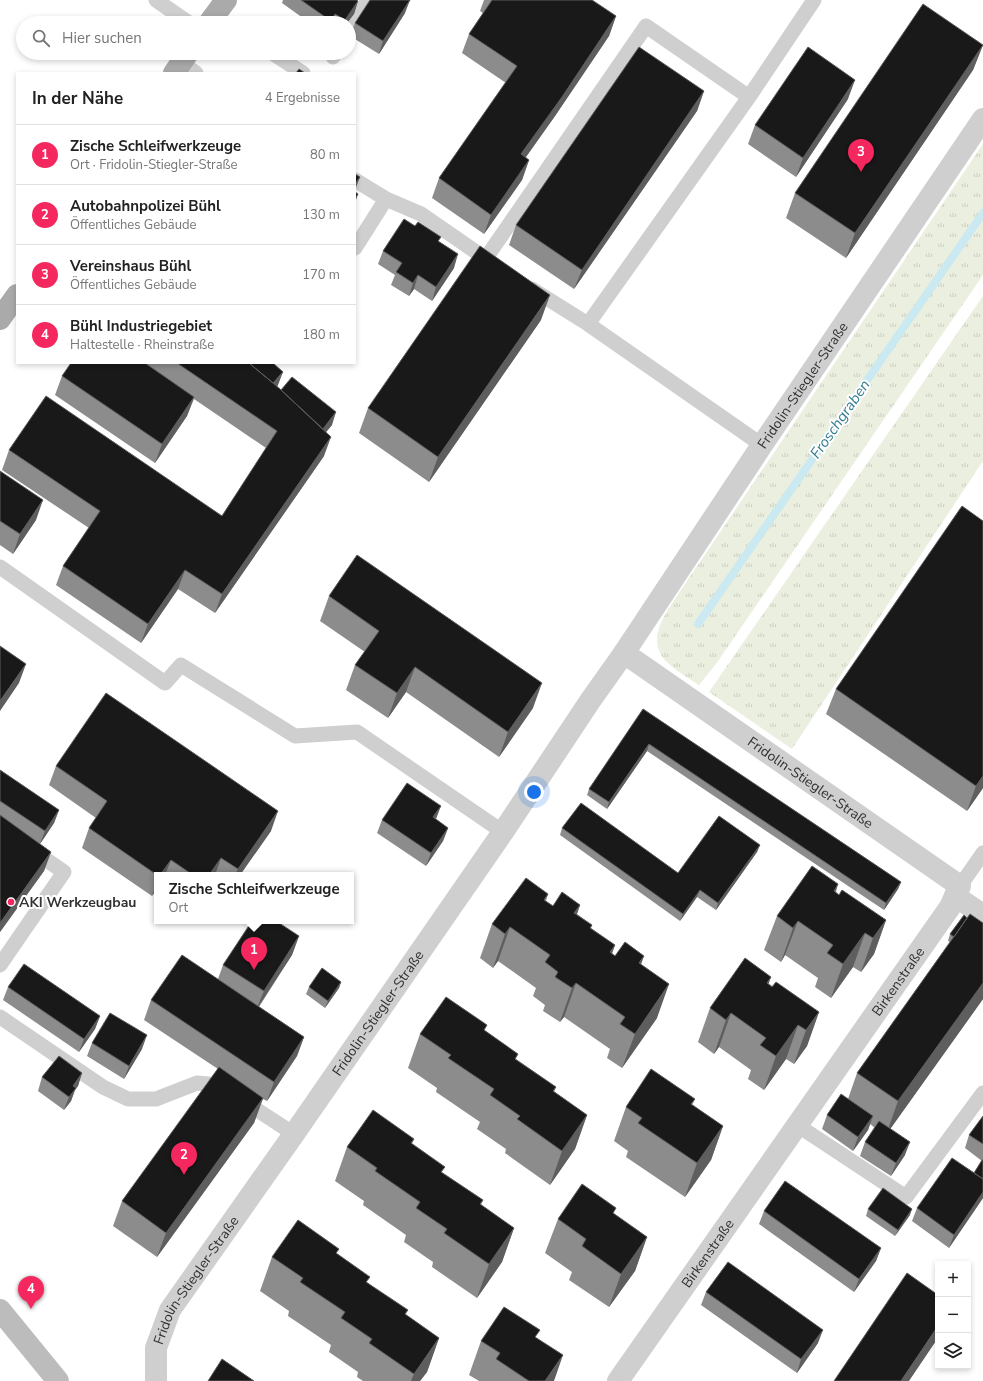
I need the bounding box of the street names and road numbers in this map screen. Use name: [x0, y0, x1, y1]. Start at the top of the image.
street label: Fridolin-Stiegler-Straße: [753, 318, 852, 452]
street label: Fridolin-Stiegler-Straße: [744, 732, 877, 833]
street label: Birkenstraße: [867, 943, 929, 1020]
street label: Fridolin-Stiegler-Straße: [328, 946, 428, 1080]
street label: Fridolin-Stiegler-Straße: [149, 1212, 243, 1347]
street label: Birkenstraße: [677, 1215, 738, 1291]

